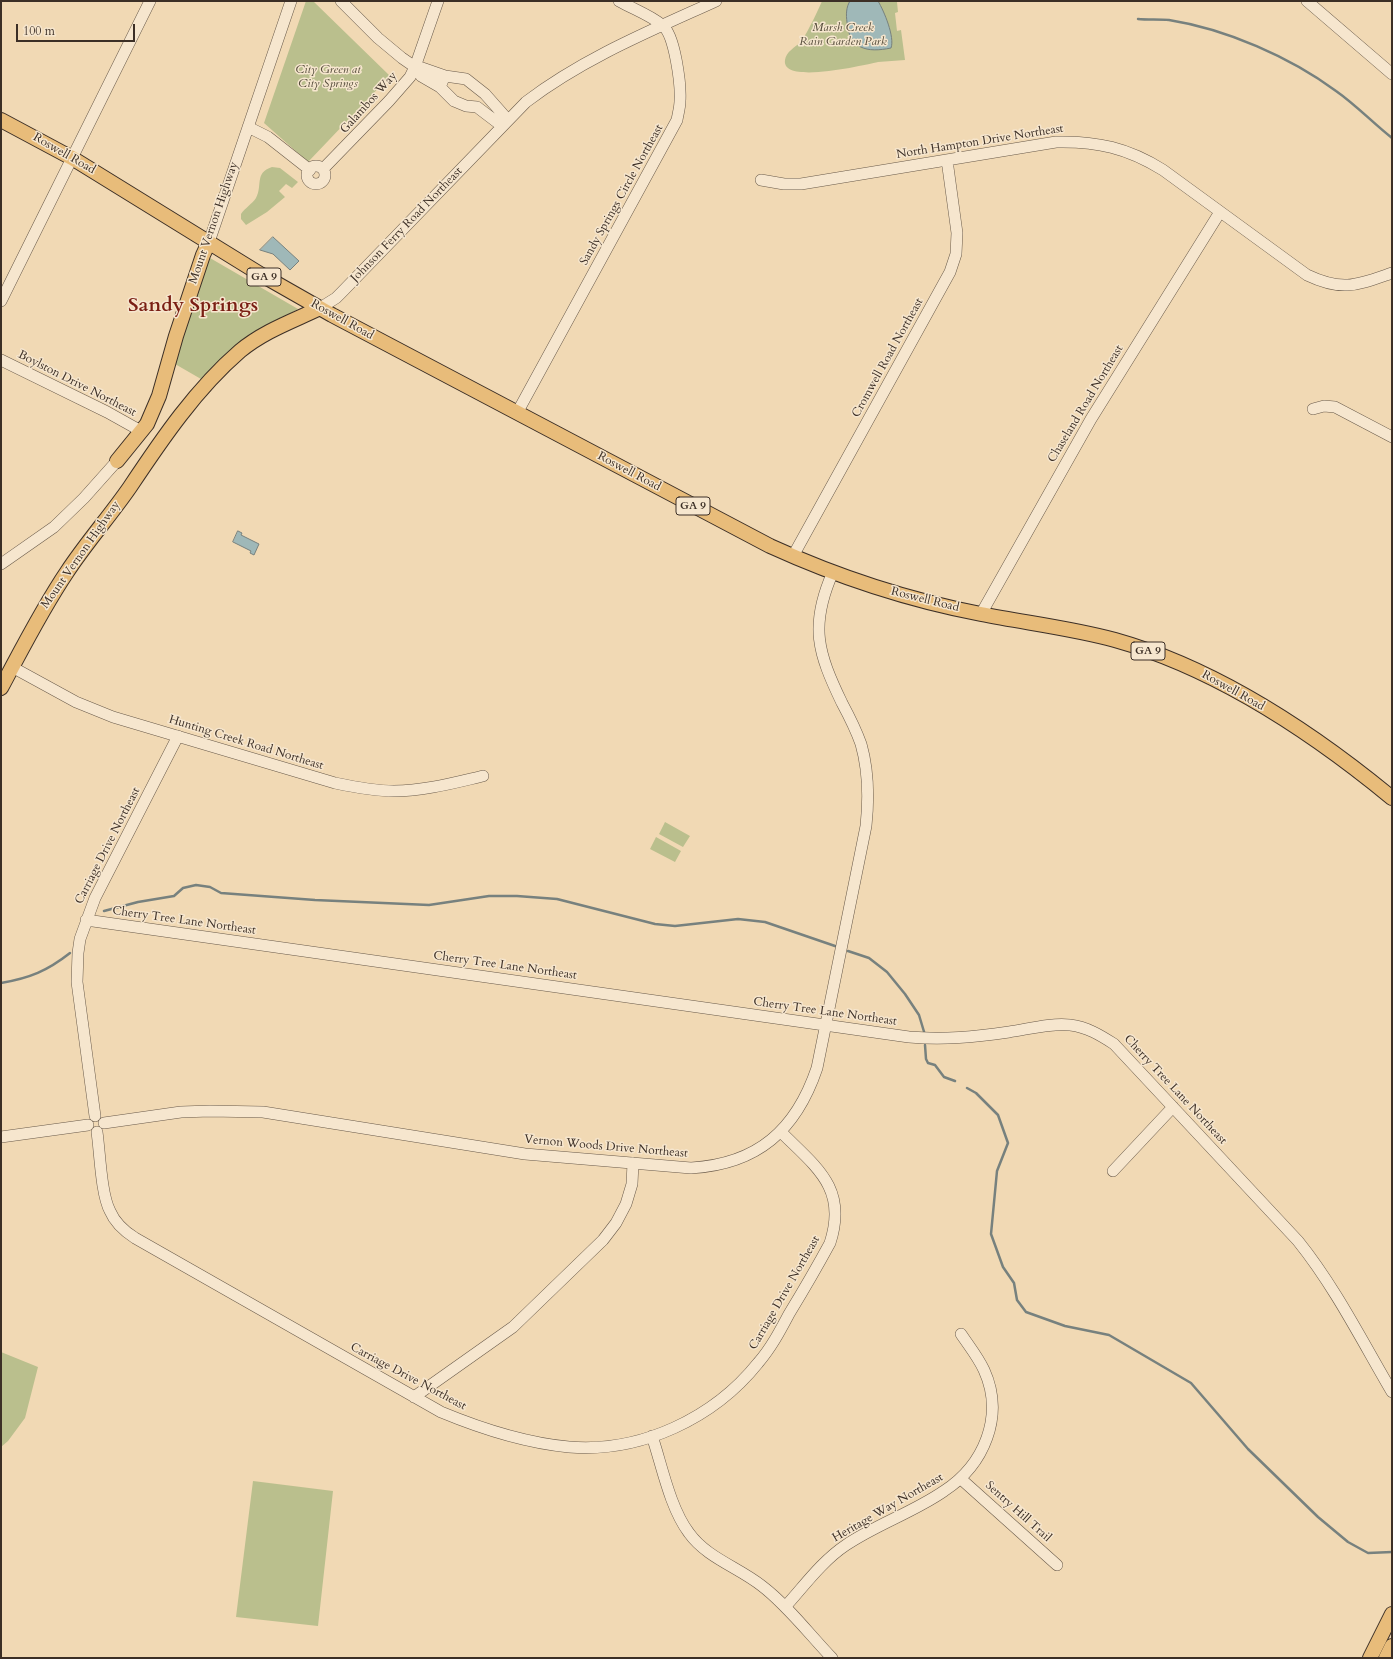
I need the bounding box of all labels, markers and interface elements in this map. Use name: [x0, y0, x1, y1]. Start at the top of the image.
scale bar: [18, 16, 137, 42]
park label: Marsh Creek Rain Garden Park: [799, 21, 887, 49]
text: 100 m: [23, 23, 55, 39]
park label: City Green at City Springs: [295, 63, 361, 91]
street label: Galambos Way: [338, 69, 400, 137]
street label: Sandy Springs Circle Northeast: [577, 122, 667, 268]
street label: North Hampton Drive Northeast: [895, 122, 1065, 162]
street label: Roswell Road: [30, 130, 98, 178]
street label: Mount Vernon Highway: [186, 160, 242, 286]
street label: Johnson Ferry Road Northeast: [348, 164, 466, 286]
road number: GA 9: [247, 268, 281, 286]
district label: Sandy Springs: [128, 294, 258, 318]
street label: Cromwell Road Northeast: [849, 296, 927, 420]
street label: Roswell Road: [308, 297, 376, 343]
street label: Chaseland Road Northeast: [1045, 343, 1127, 465]
street label: Boylston Drive Northeast: [16, 348, 138, 420]
street label: Roswell Road: [595, 449, 663, 495]
road number: GA 9: [676, 497, 710, 515]
street label: Mount Vernon Highway: [38, 498, 124, 612]
street label: Roswell Road: [889, 585, 961, 615]
road number: GA 9: [1131, 642, 1165, 660]
street label: Roswell Road: [1199, 668, 1267, 714]
street label: Hunting Creek Road Northeast: [167, 713, 325, 773]
street label: Carriage Drive Northeast: [72, 785, 144, 907]
street label: Cherry Tree Lane Northeast: [111, 904, 257, 938]
street label: Cherry Tree Lane Northeast: [432, 949, 578, 983]
street label: Cherry Tree Lane Northeast: [752, 995, 898, 1029]
street label: Cherry Tree Lane Northeast: [1120, 1032, 1230, 1148]
street label: Vernon Woods Drive Northeast: [524, 1133, 688, 1161]
street label: Carriage Drive Northeast: [746, 1233, 824, 1353]
street label: Carriage Drive Northeast: [348, 1340, 468, 1414]
street label: Heritage Way Northeast: [830, 1470, 946, 1546]
street label: Sentry Hill Trail: [982, 1479, 1054, 1545]

